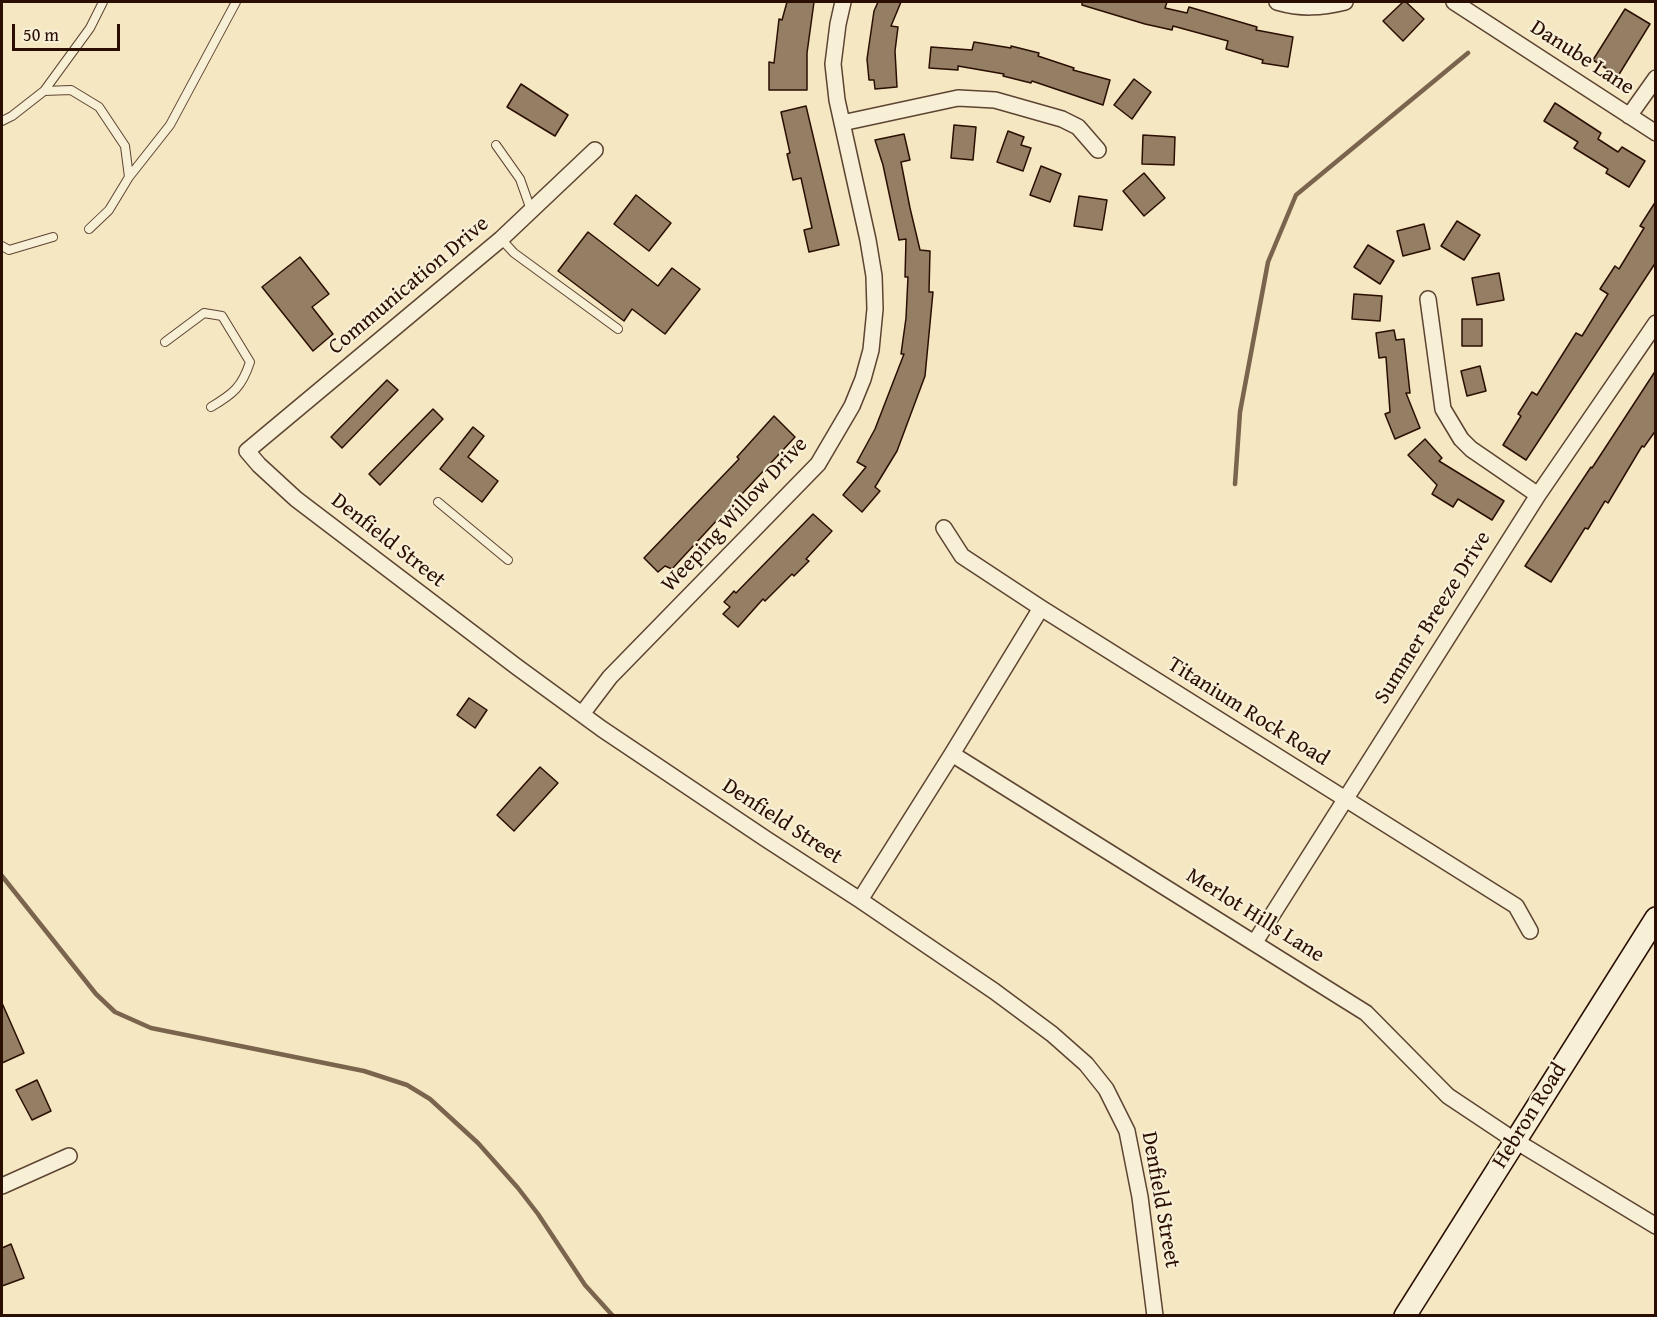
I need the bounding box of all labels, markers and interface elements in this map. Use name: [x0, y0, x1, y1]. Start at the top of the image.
scale bar: [15, 12, 123, 50]
street label: Danube Lane: [1525, 15, 1639, 101]
text: 50 m: [23, 21, 59, 48]
street label: Communication Drive: [323, 211, 495, 361]
street label: Weeping Willow Drive: [656, 432, 814, 598]
street label: Denfield Street: [325, 488, 451, 594]
street label: Summer Breeze Drive: [1369, 527, 1497, 709]
street label: Titanium Rock Road: [1162, 652, 1334, 772]
street label: Denfield Street: [717, 773, 847, 871]
street label: Merlot Hills Lane: [1181, 863, 1329, 969]
street label: Hebron Road: [1487, 1058, 1573, 1174]
street label: Denfield Street: [1135, 1130, 1185, 1270]

